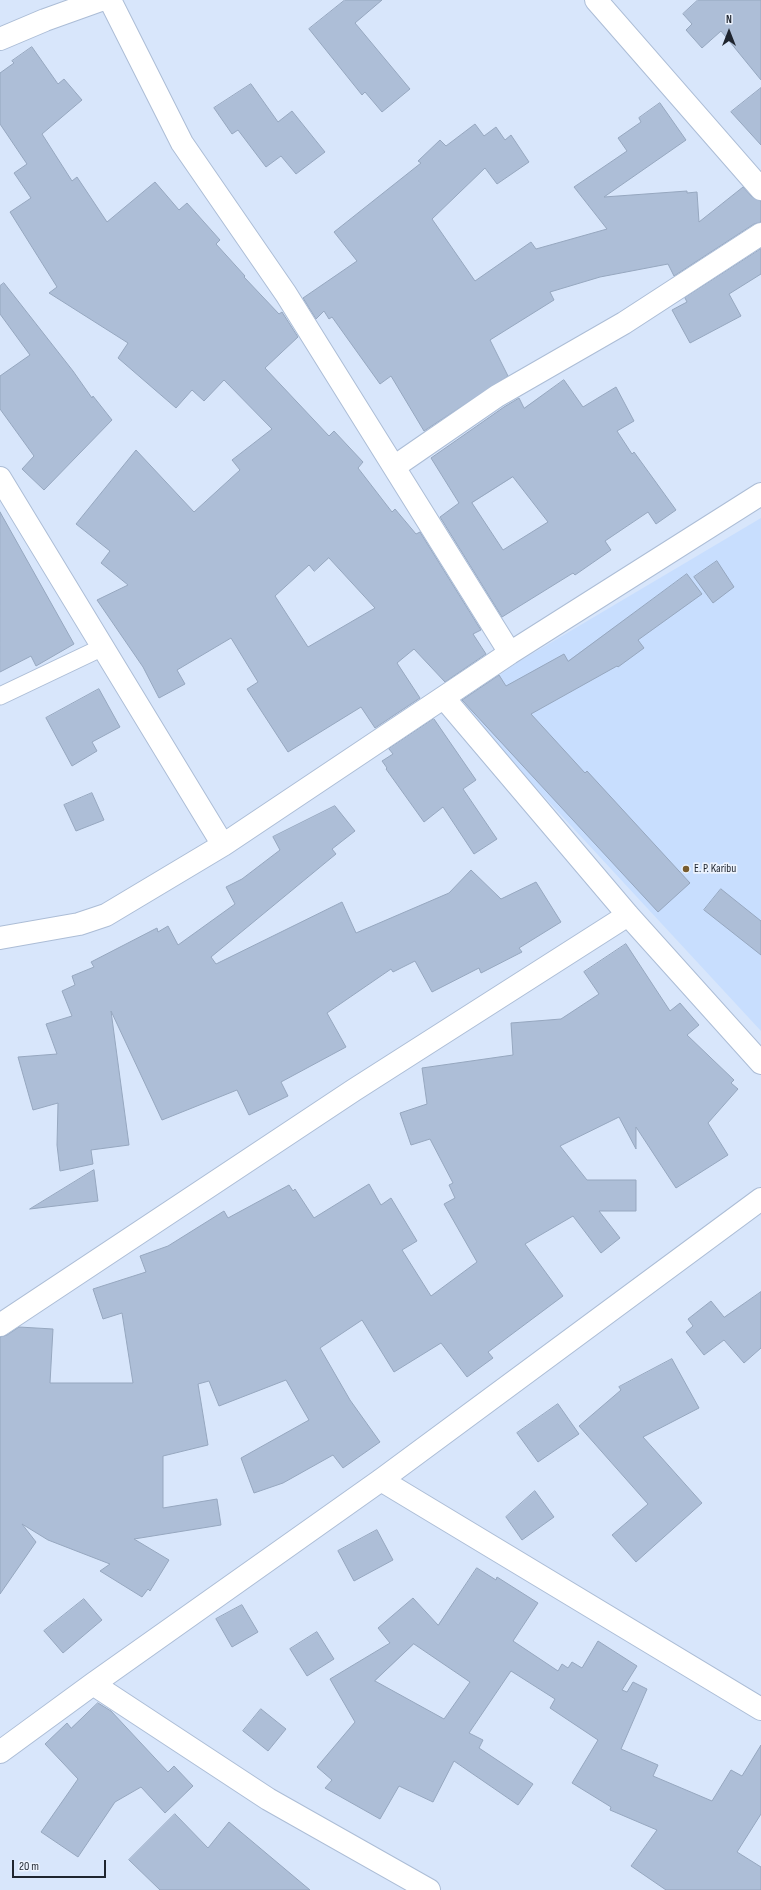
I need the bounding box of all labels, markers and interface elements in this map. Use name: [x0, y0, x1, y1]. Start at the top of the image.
north arrow: [709, 12, 749, 52]
text: N: [726, 13, 732, 26]
place label: E. P. Karibu: [694, 862, 736, 876]
marker: E. P. Karibu: [681, 864, 691, 874]
scale bar: [14, 1852, 108, 1878]
text: 20 m: [19, 1859, 39, 1874]

